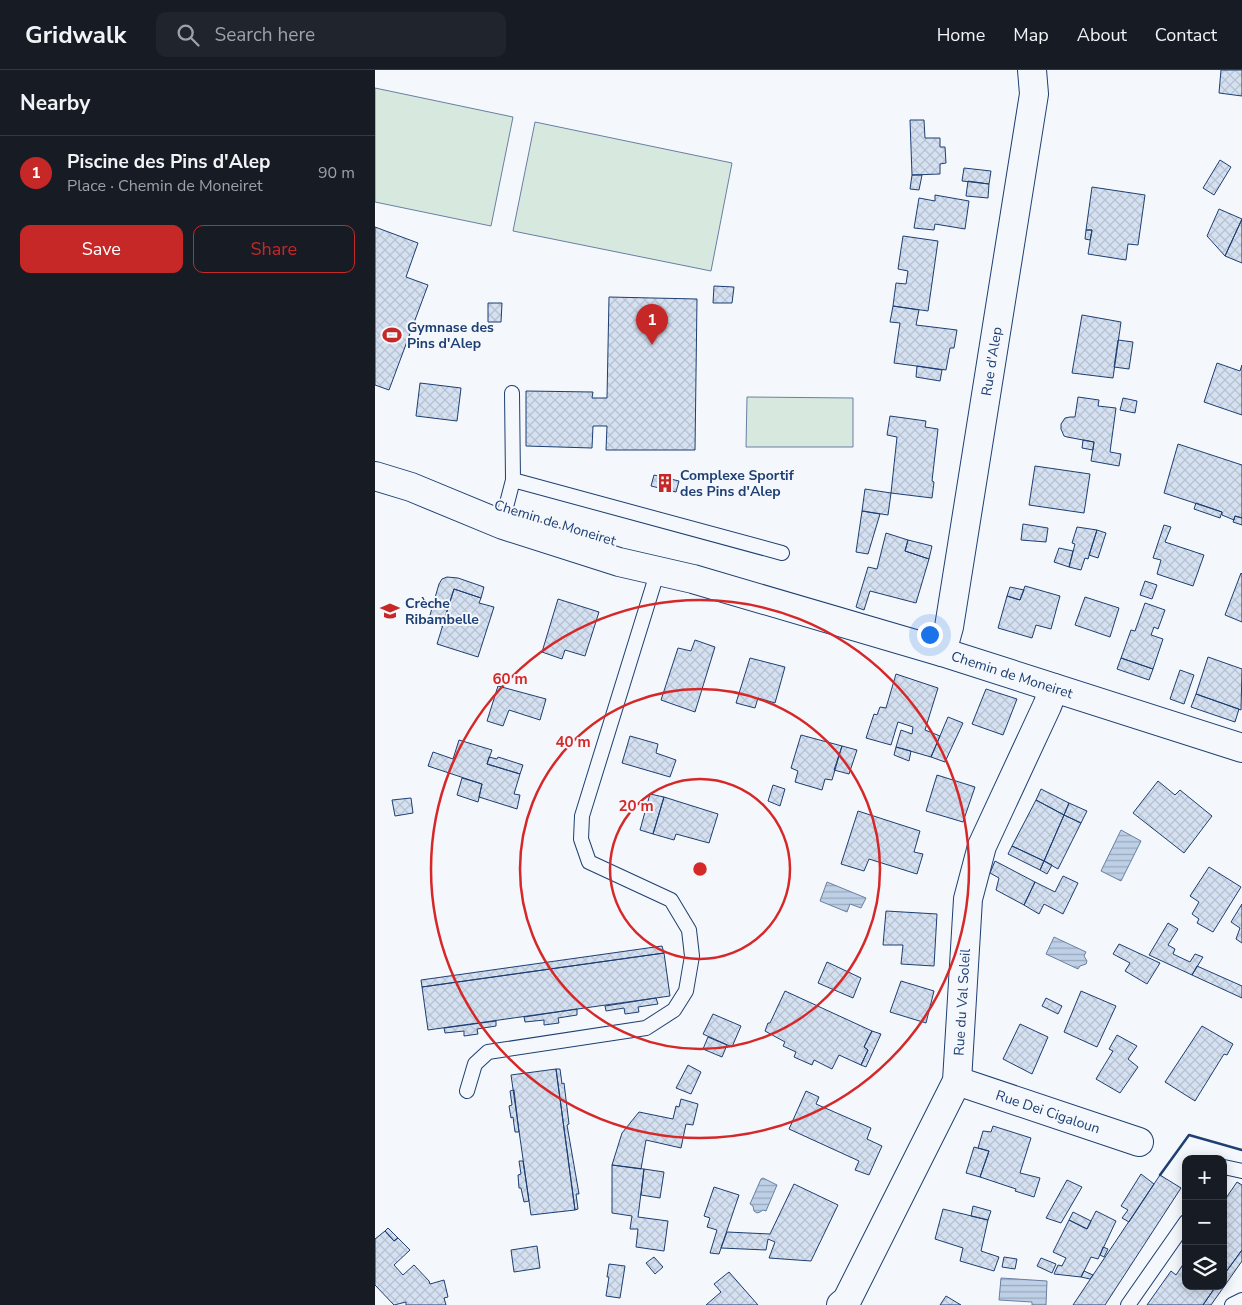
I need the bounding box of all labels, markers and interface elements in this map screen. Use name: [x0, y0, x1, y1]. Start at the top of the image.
search box: [156, 12, 506, 57]
text: Gridwalk: [25, 19, 126, 51]
icon: search: [174, 21, 202, 49]
text: Search here: [214, 22, 315, 48]
text: Home: [937, 23, 985, 47]
text: Map: [1013, 23, 1049, 47]
text: About: [1077, 23, 1127, 47]
text: Contact: [1155, 23, 1217, 47]
text: Nearby: [20, 89, 90, 117]
text: Piscine des Pins d'Alep: [67, 149, 271, 175]
text: 1: [31, 162, 41, 184]
text: 90 m: [318, 162, 355, 184]
text: Place · Chemin de Moneiret: [67, 175, 263, 197]
button: Save: [20, 225, 183, 273]
button: Share: [193, 225, 355, 273]
pin: 1: [636, 304, 668, 345]
place label: Gymnase des Pins d'Alep: [407, 318, 494, 353]
sports icon: Gymnase des Pins d'Alep: [381, 324, 403, 346]
street label: Rue d'Alep: [977, 326, 1006, 397]
place label: Complexe Sportif des Pins d'Alep: [680, 466, 795, 501]
building icon: Complexe Sportif des Pins d'Alep: [654, 472, 676, 494]
street label: Chemin de Moneiret: [492, 495, 618, 551]
place label: Crèche Ribambelle: [405, 594, 479, 629]
school or university icon: Crèche Ribambelle: [379, 600, 401, 622]
your location: [917, 622, 943, 648]
street label: Chemin de Moneiret: [949, 646, 1075, 703]
text: 60 m: [492, 669, 528, 689]
text: 40 m: [555, 732, 591, 752]
text: 20 m: [618, 796, 654, 816]
centre of rings: [691, 860, 709, 878]
street label: Rue du Val Soleil: [949, 947, 975, 1056]
street label: Rue Dei Cigaloun: [993, 1085, 1103, 1138]
map controls: [1182, 1155, 1227, 1290]
button: +: [1182, 1155, 1227, 1200]
button: −: [1182, 1200, 1227, 1245]
button: layers: [1182, 1245, 1227, 1290]

